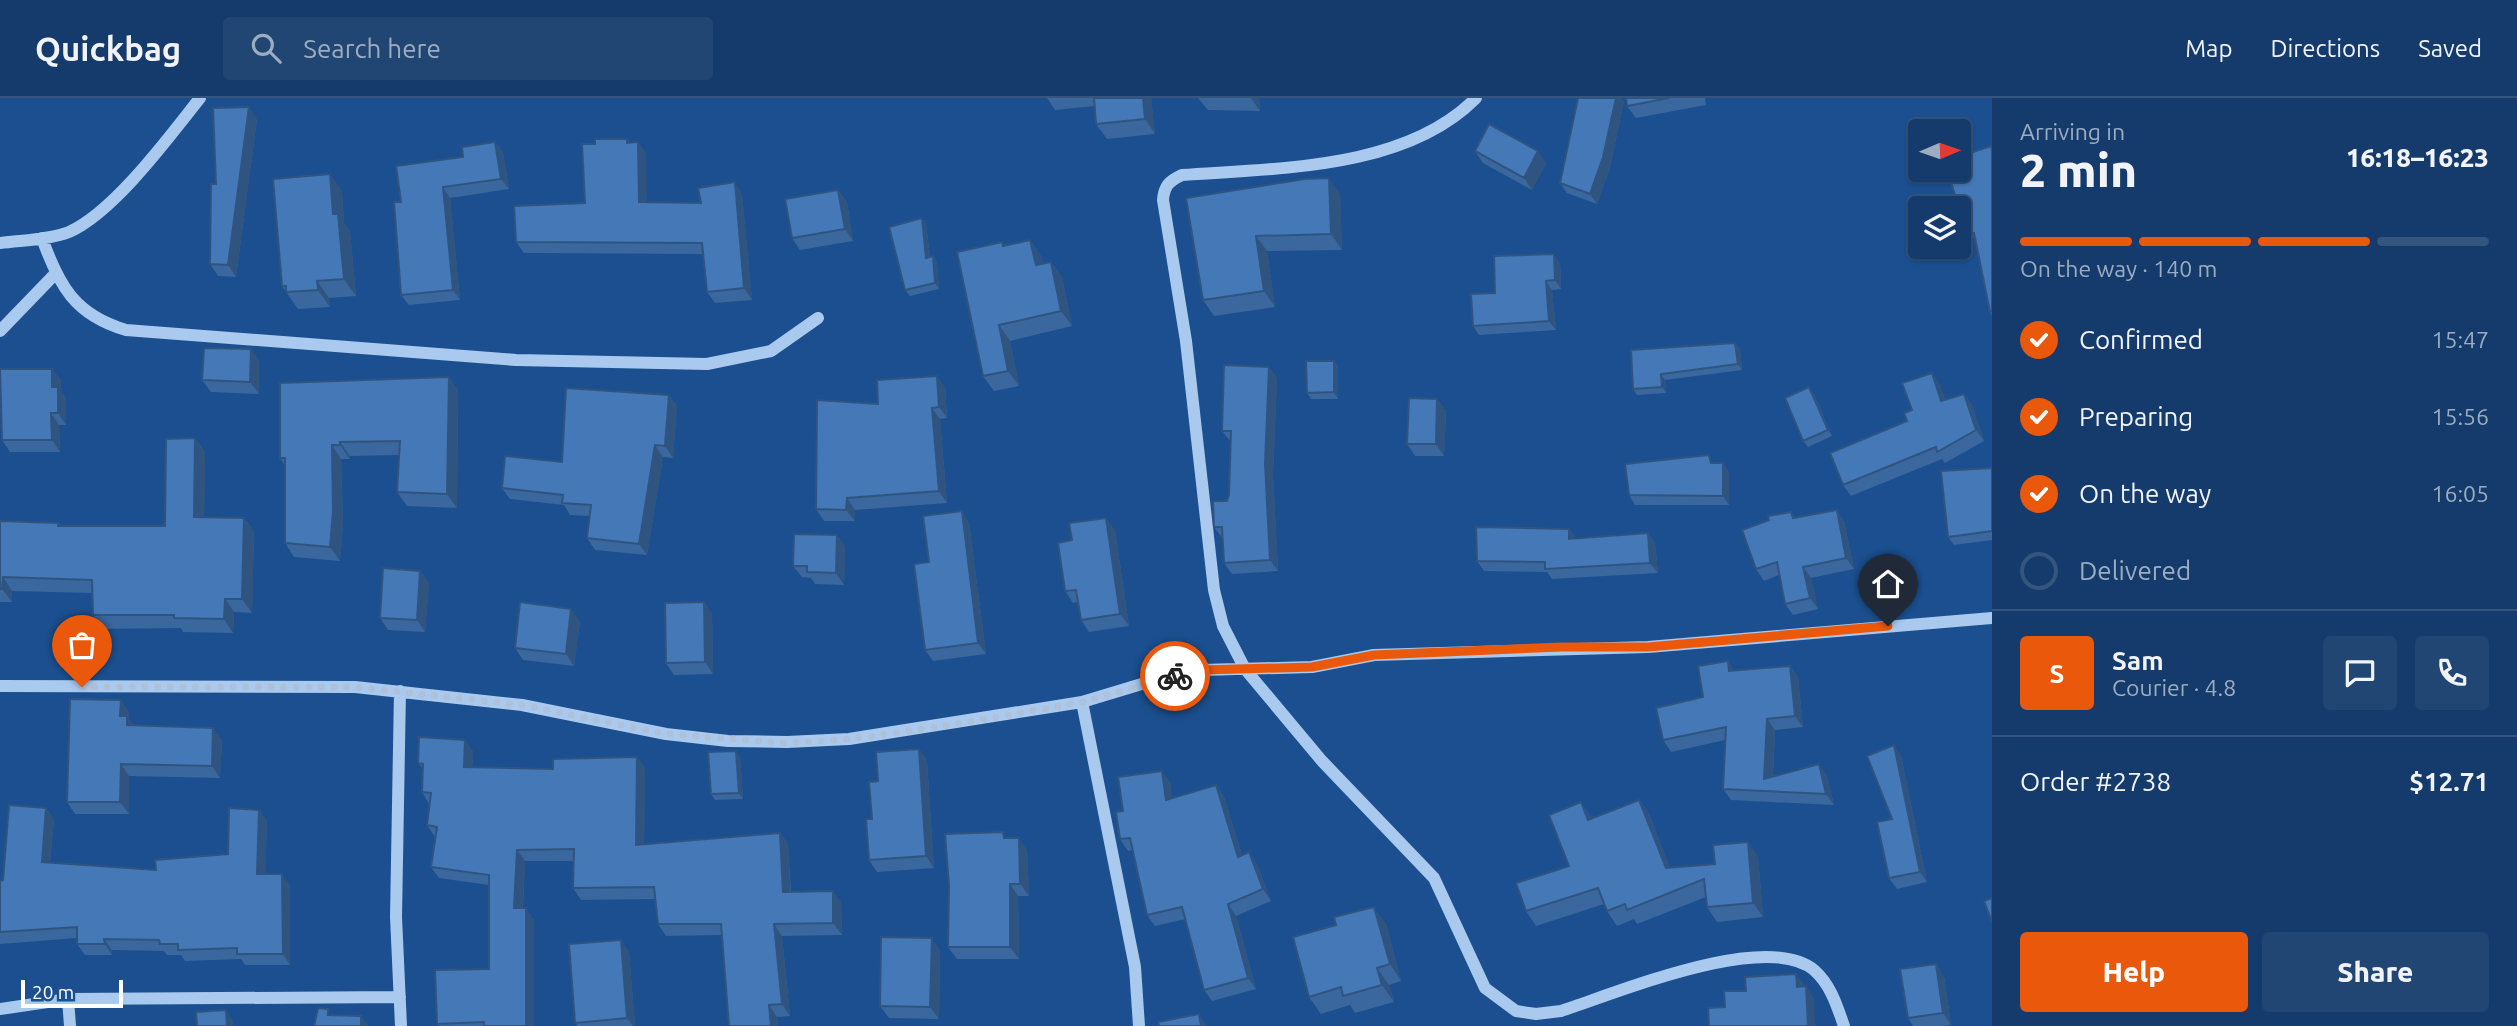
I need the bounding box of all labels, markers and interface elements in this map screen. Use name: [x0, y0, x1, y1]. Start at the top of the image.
search box: [223, 17, 713, 80]
icon: search: [247, 29, 285, 67]
text: Quickbag: [35, 30, 181, 67]
text: Search here: [303, 34, 441, 63]
text: Map: [2185, 35, 2232, 62]
text: Directions: [2270, 35, 2380, 62]
text: Saved: [2418, 35, 2482, 62]
north arrow: [1908, 119, 1970, 182]
map controls: [1908, 119, 1971, 259]
text: Arriving in: [2020, 119, 2125, 144]
text: 16:18–16:23: [2346, 143, 2489, 172]
text: 2 min: [2020, 144, 2137, 196]
button: layers: [1908, 196, 1971, 259]
text: On the way · 140 m: [2020, 256, 2217, 281]
icon: check: [2020, 321, 2058, 359]
text: Confirmed: [2079, 325, 2203, 354]
text: 15:47: [2431, 327, 2489, 352]
icon: check: [2020, 398, 2058, 436]
text: Preparing: [2079, 402, 2193, 431]
text: 15:56: [2431, 404, 2489, 429]
icon: check: [2020, 475, 2058, 513]
text: On the way: [2079, 479, 2211, 508]
text: 16:05: [2431, 481, 2489, 506]
pin: [1858, 554, 1918, 626]
text: Delivered: [2079, 556, 2191, 585]
icon: home: [1869, 565, 1907, 603]
pin: [52, 615, 112, 687]
icon: bag: [63, 626, 101, 664]
button: chat: [2323, 636, 2397, 710]
button: phone: [2415, 636, 2489, 710]
courier: [1140, 641, 1210, 711]
text: Sam: [2112, 646, 2164, 675]
icon: bike: [1156, 657, 1194, 695]
text: S: [2050, 659, 2064, 688]
text: Courier · 4.8: [2112, 675, 2236, 700]
text: Order #2738: [2020, 767, 2171, 796]
text: $12.71: [2409, 767, 2489, 796]
button: Help: [2020, 932, 2248, 1012]
button: Share: [2262, 932, 2489, 1012]
scale bar: [21, 977, 122, 1009]
text: 20 m: [32, 981, 74, 1003]

